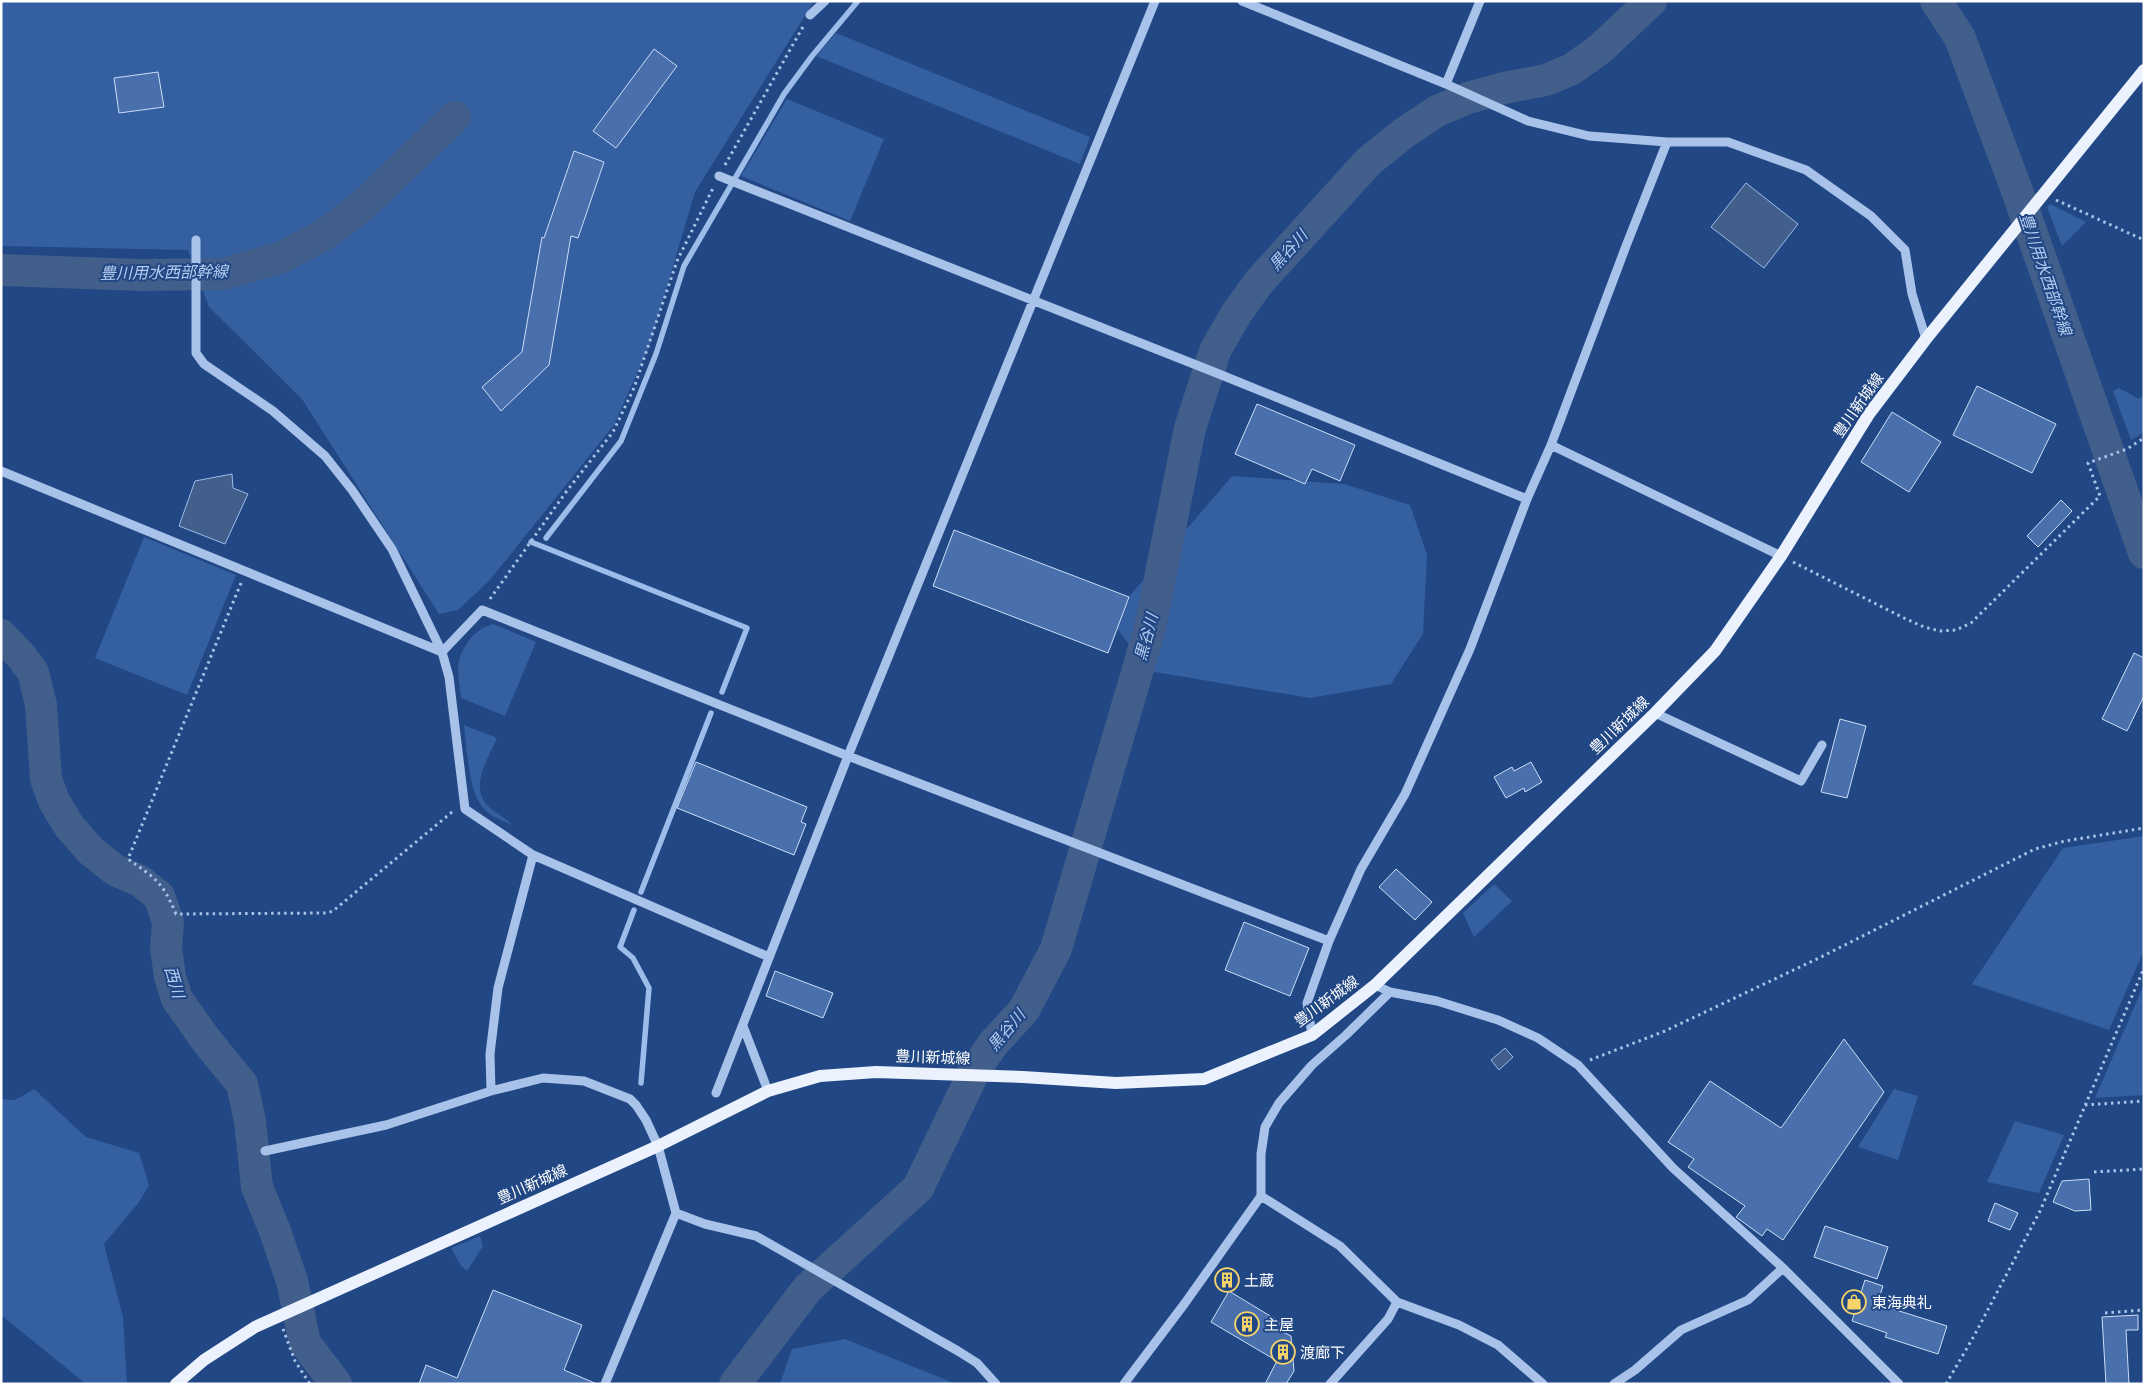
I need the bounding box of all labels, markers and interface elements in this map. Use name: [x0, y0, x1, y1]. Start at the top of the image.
water label: 豊川用水西部幹線: [2016, 210, 2077, 340]
water label: 黒谷川: [1265, 224, 1313, 275]
water label: 豊川用水西部幹線: [100, 261, 230, 283]
street label: 豊川新城線: [1829, 369, 1887, 441]
water label: 黒谷川: [1130, 609, 1162, 663]
street label: 豊川新城線: [1585, 692, 1653, 758]
water label: 西川: [161, 964, 190, 1002]
street label: 豊川新城線: [1290, 971, 1362, 1031]
water label: 黒谷川: [983, 1004, 1030, 1055]
street label: 豊川新城線: [895, 1046, 971, 1068]
street label: 豊川新城線: [494, 1160, 570, 1208]
building icon: 土蔵: [1214, 1267, 1240, 1293]
place label: 土蔵: [1244, 1271, 1274, 1290]
shop icon: 東海典礼: [1841, 1289, 1867, 1315]
place label: 東海典礼: [1872, 1293, 1932, 1312]
building icon: 主屋: [1234, 1311, 1260, 1337]
place label: 主屋: [1264, 1315, 1294, 1334]
building icon: 渡廊下: [1270, 1339, 1296, 1365]
place label: 渡廊下: [1300, 1343, 1345, 1362]

